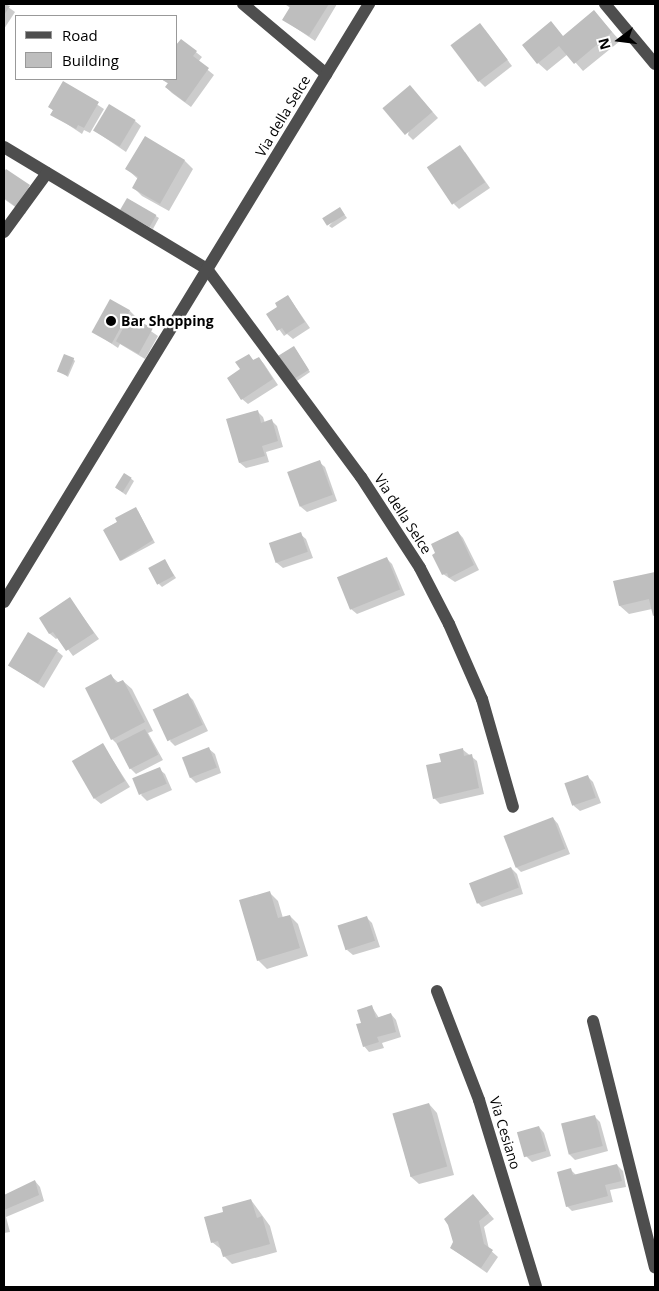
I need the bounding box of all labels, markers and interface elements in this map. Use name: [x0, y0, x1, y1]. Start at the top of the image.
legend: [15, 15, 178, 80]
north arrow: [594, 15, 644, 65]
text: Road: [62, 25, 98, 45]
text: N: [593, 36, 615, 52]
text: Building: [62, 50, 119, 70]
street label: Via della Selce: [252, 72, 314, 160]
place label: Bar Shopping: [121, 313, 214, 329]
marker: Bar Shopping: [105, 315, 117, 327]
street label: Via della Selce: [371, 471, 435, 557]
street label: Via Cesiano: [486, 1095, 524, 1171]

